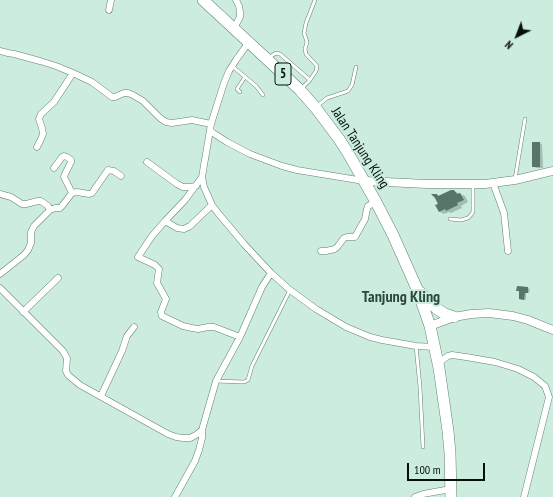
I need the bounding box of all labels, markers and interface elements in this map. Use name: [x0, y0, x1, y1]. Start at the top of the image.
north arrow: [497, 16, 537, 56]
text: N: [502, 38, 516, 52]
road number: 5: [275, 63, 291, 85]
street label: Jalan Tanjung Kling: [328, 104, 392, 192]
district label: Tanjung Kling: [362, 287, 440, 307]
scale bar: [409, 455, 487, 481]
text: 100 m: [414, 462, 441, 477]

